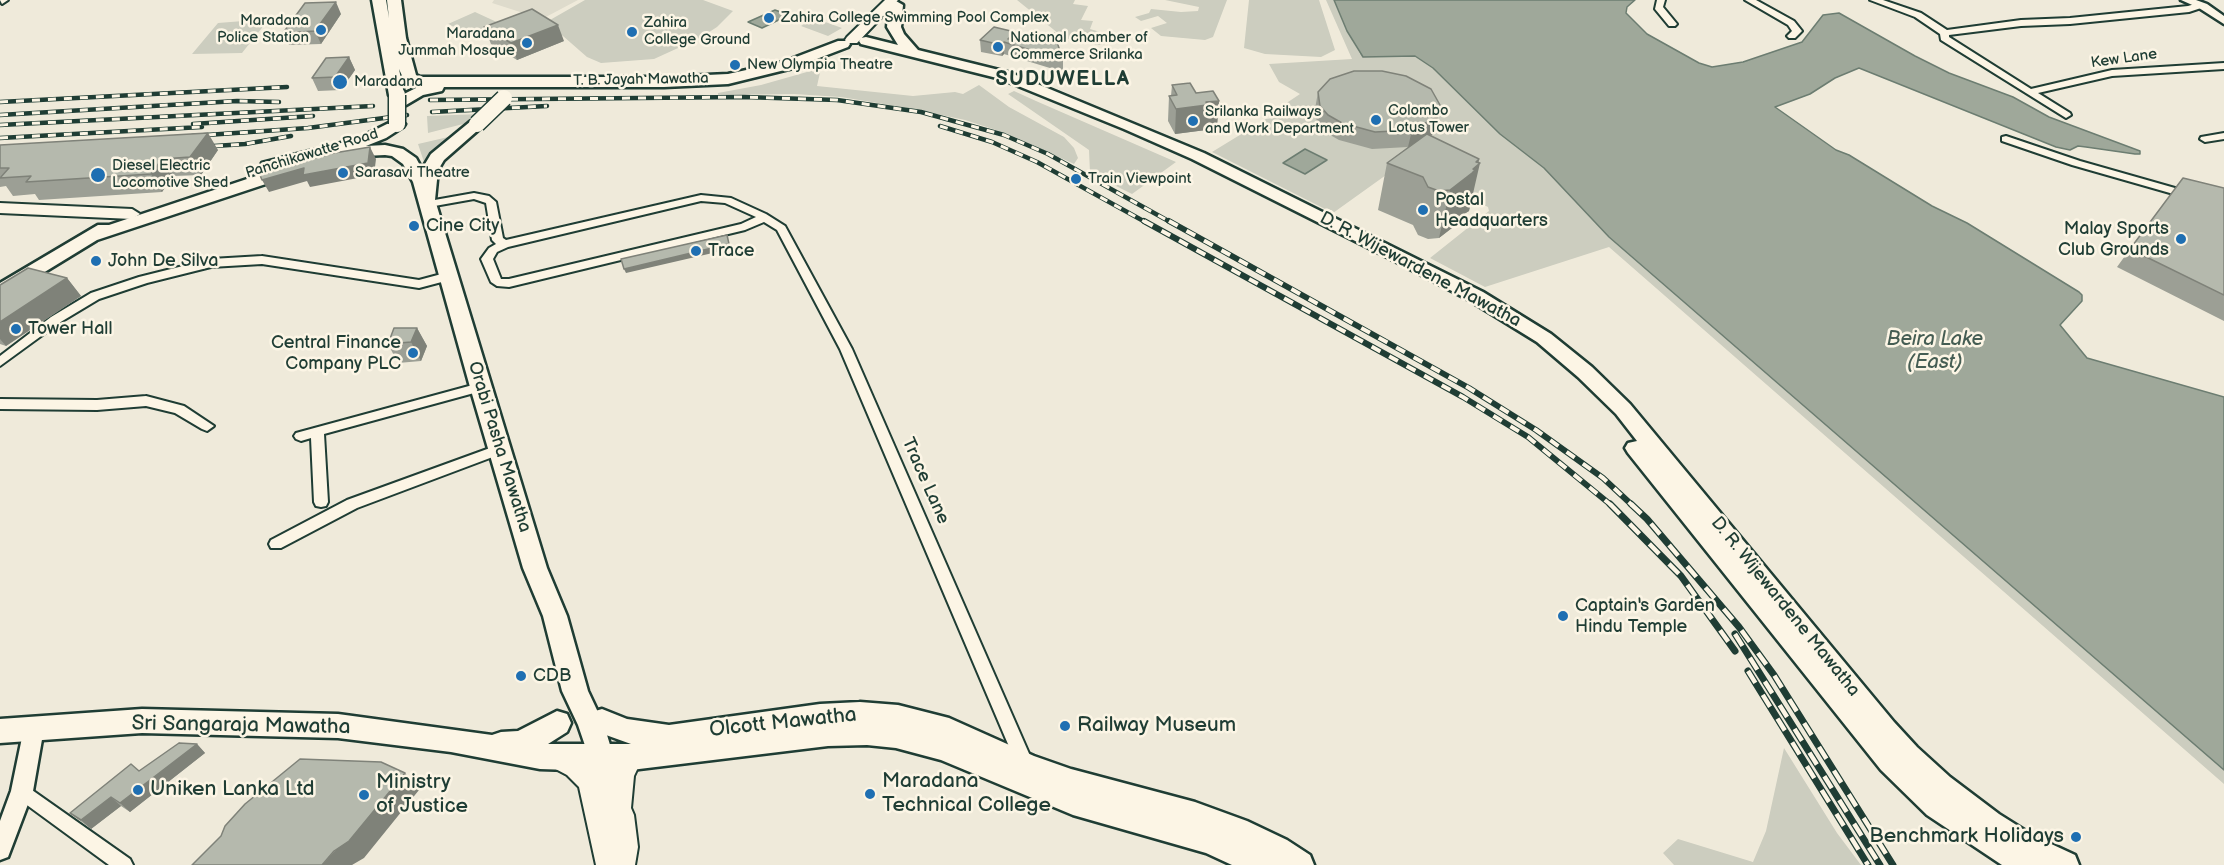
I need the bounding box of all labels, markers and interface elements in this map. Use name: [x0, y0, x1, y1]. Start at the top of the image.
place label: Zahira College Swimming Pool Complex: [781, 9, 1049, 27]
marker: Zahira College Swimming Pool Complex: [762, 11, 776, 25]
place label: Maradana Police Station: [217, 12, 309, 47]
place label: Zahira College Ground: [644, 14, 750, 49]
marker: Maradana Police Station: [314, 23, 328, 37]
place label: Maradana Jummah Mosque: [398, 25, 515, 60]
marker: Zahira College Ground: [625, 25, 639, 39]
place label: National chamber of Commerce Srilanka: [1010, 29, 1148, 64]
marker: Maradana Jummah Mosque: [520, 36, 534, 50]
marker: National chamber of Commerce Srilanka: [991, 40, 1005, 54]
street label: Kew Lane: [2090, 45, 2158, 73]
place label: New Olympia Theatre: [747, 56, 893, 74]
marker: New Olympia Theatre: [728, 58, 742, 72]
district label: SUDUWELLA: [996, 68, 1130, 92]
street label: T. B. Jayah Mawatha: [573, 70, 709, 90]
marker: Maradana: [331, 73, 349, 91]
place label: Maradana: [354, 73, 423, 91]
place label: Colombo Lotus Tower: [1388, 102, 1469, 137]
place label: Srilanka Railways and Work Department: [1205, 103, 1354, 138]
marker: Colombo Lotus Tower: [1369, 113, 1383, 127]
marker: Srilanka Railways and Work Department: [1186, 114, 1200, 128]
street label: Panchikawatte Road: [244, 125, 380, 183]
place label: Diesel Electric Locomotive Shed: [112, 157, 228, 192]
place label: Sarasavi Theatre: [355, 164, 470, 182]
marker: Diesel Electric Locomotive Shed: [89, 166, 107, 184]
marker: Sarasavi Theatre: [336, 166, 350, 180]
place label: Train Viewpoint: [1088, 170, 1191, 188]
marker: Train Viewpoint: [1069, 172, 1083, 186]
place label: Postal Headquarters: [1435, 189, 1548, 232]
marker: Postal Headquarters: [1416, 203, 1430, 217]
street label: D. R. Wijewardene Mawatha: [1316, 208, 1524, 332]
place label: Cine City: [426, 215, 499, 237]
place label: Malay Sports Club Grounds: [2058, 218, 2169, 260]
marker: Cine City: [407, 219, 421, 233]
marker: Malay Sports Club Grounds: [2174, 232, 2188, 246]
place label: Trace: [708, 240, 754, 262]
marker: Trace: [689, 244, 703, 258]
place label: John De Silva: [108, 250, 218, 272]
marker: John De Silva: [89, 254, 103, 268]
place label: Tower Hall: [28, 318, 112, 340]
marker: Tower Hall: [9, 322, 23, 336]
water label: Beira Lake (East): [1887, 328, 1983, 375]
place label: Central Finance Company PLC: [271, 332, 401, 374]
marker: Central Finance Company PLC: [406, 346, 420, 360]
street label: Orabi Pasha Mawatha: [463, 359, 535, 535]
street label: Trace Lane: [896, 435, 954, 527]
street label: D. R. Wijewardene Mawatha: [1706, 513, 1864, 701]
place label: Captain's Garden Hindu Temple: [1575, 595, 1715, 638]
marker: Captain's Garden Hindu Temple: [1556, 609, 1570, 623]
place label: CDB: [533, 665, 571, 687]
marker: CDB: [514, 669, 528, 683]
street label: Olcott Mawatha: [708, 703, 858, 743]
street label: Sri Sangaraja Mawatha: [131, 711, 351, 741]
place label: Railway Museum: [1077, 713, 1236, 739]
marker: Railway Museum: [1058, 719, 1072, 733]
place label: Maradana Technical College: [882, 769, 1051, 819]
place label: Ministry of Justice: [376, 770, 468, 820]
place label: Uniken Lanka Ltd: [150, 777, 315, 803]
marker: Uniken Lanka Ltd: [131, 783, 145, 797]
marker: Maradana Technical College: [863, 787, 877, 801]
marker: Ministry of Justice: [357, 788, 371, 802]
place label: Benchmark Holidays: [1869, 824, 2064, 850]
marker: Benchmark Holidays: [2069, 830, 2083, 844]

